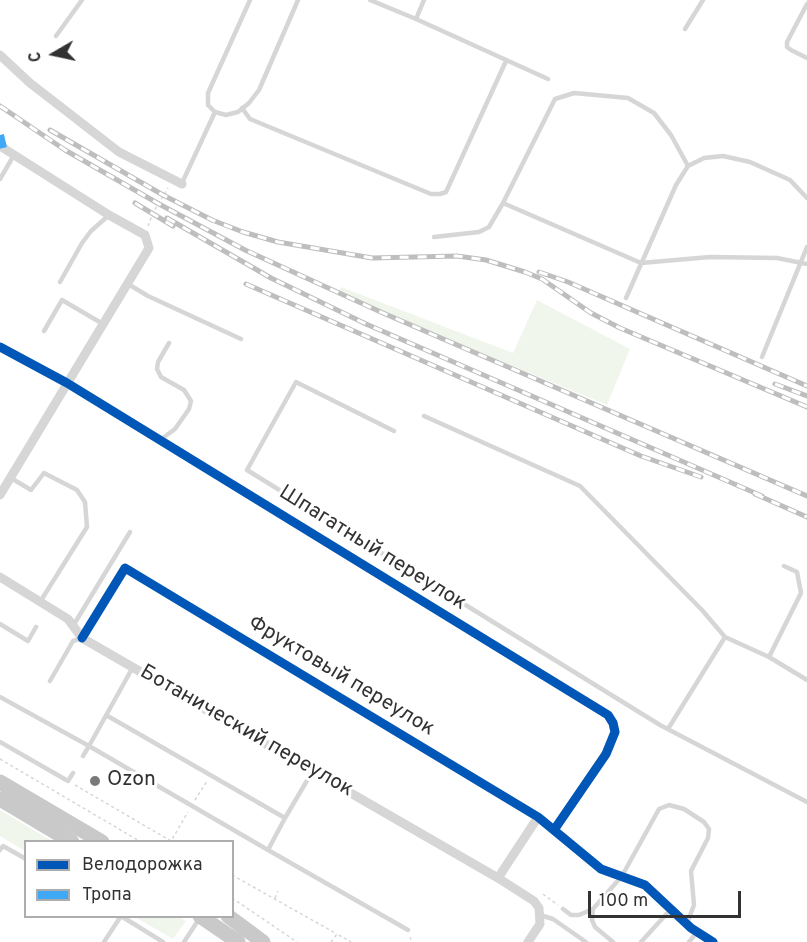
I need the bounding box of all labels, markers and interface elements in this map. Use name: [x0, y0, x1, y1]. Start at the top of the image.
north arrow: [24, 24, 84, 84]
text: С: [26, 50, 47, 63]
street label: Шпагатный переулок: [274, 481, 470, 617]
street label: Фруктовый переулок: [243, 611, 439, 743]
street label: Ботанический переулок: [135, 661, 357, 803]
place label: Ozon: [107, 768, 156, 794]
marker: Ozon: [88, 774, 102, 788]
legend: [24, 840, 234, 918]
text: Велодорожка: [82, 854, 202, 877]
scale bar: [591, 879, 744, 917]
text: Тропа: [82, 884, 131, 907]
text: 100 m: [599, 890, 648, 913]

